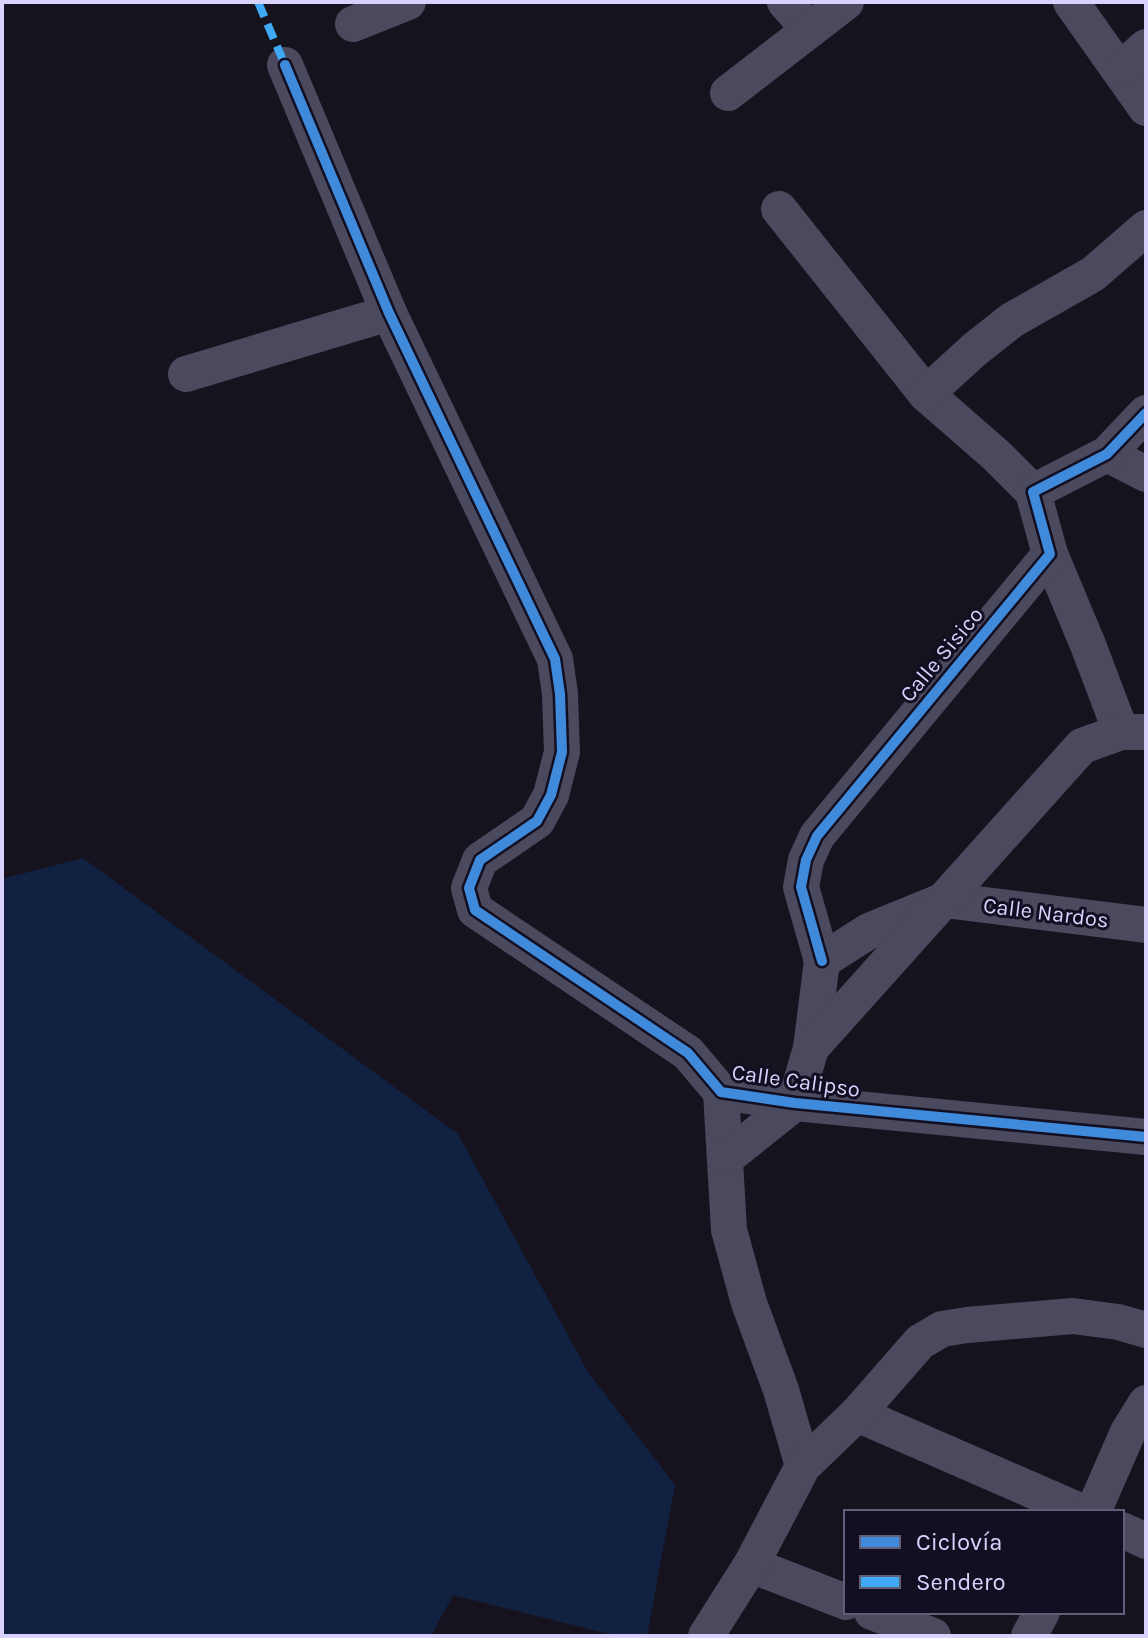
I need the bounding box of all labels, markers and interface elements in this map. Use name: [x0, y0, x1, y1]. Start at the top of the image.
street label: Calle Sisico: [895, 602, 989, 707]
street label: Calle Nardos: [982, 892, 1110, 934]
street label: Calle Calipso: [730, 1059, 862, 1103]
legend: [844, 1510, 1124, 1614]
text: Ciclovía: [916, 1528, 1003, 1556]
text: Sendero: [916, 1568, 1006, 1596]

